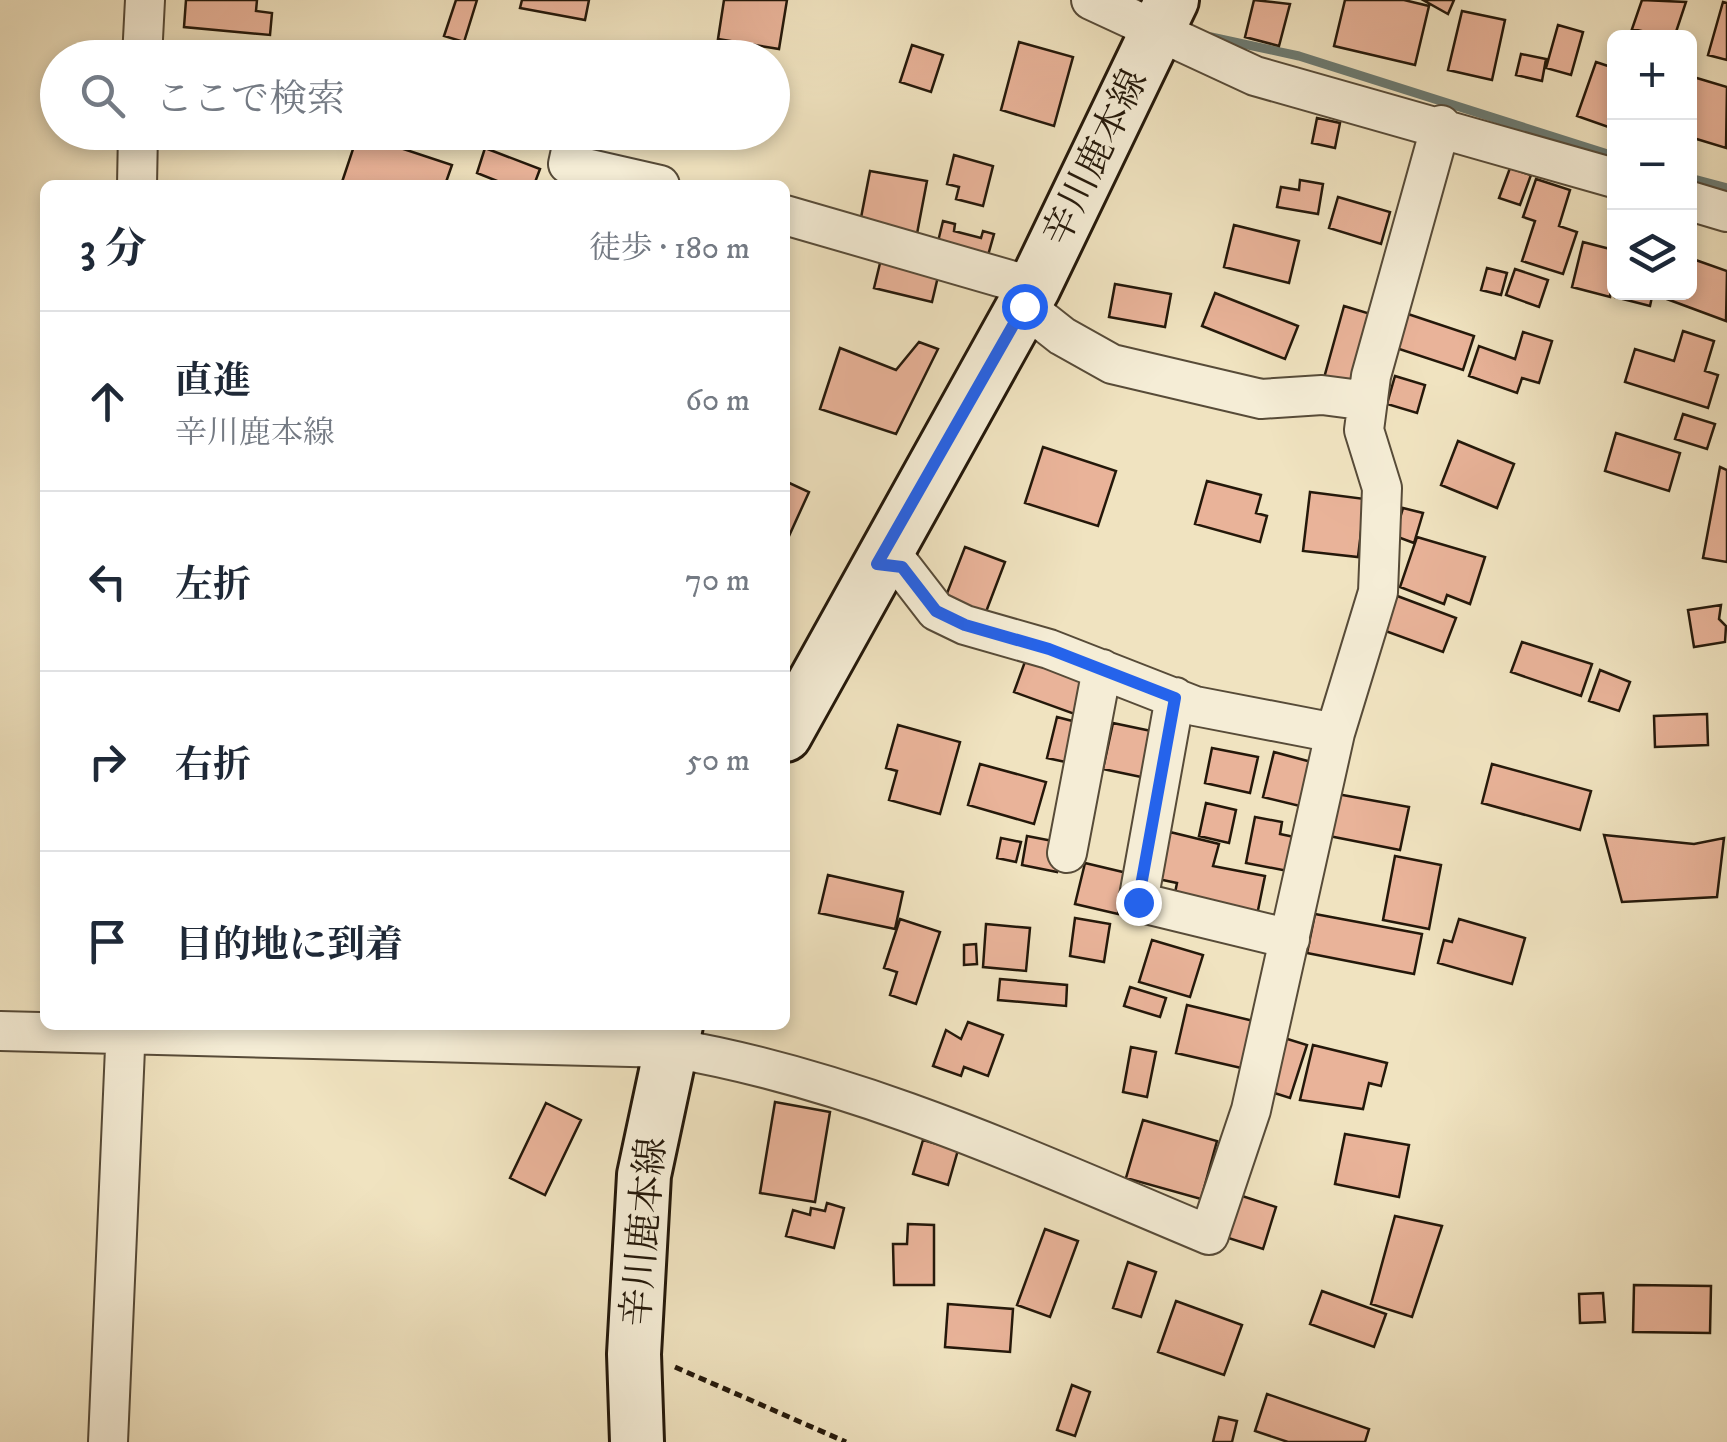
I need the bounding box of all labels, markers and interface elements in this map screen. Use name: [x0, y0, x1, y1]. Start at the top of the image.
map controls: [1607, 30, 1697, 300]
button: +: [1607, 30, 1697, 120]
search box: [40, 40, 790, 150]
street label: 辛川鹿本線: [1033, 62, 1159, 254]
icon: search: [75, 68, 130, 123]
text: ここで検索: [155, 76, 345, 124]
button: −: [1607, 120, 1697, 210]
button: layers: [1607, 210, 1697, 300]
text: 3 分: [80, 224, 147, 276]
text: 徒歩 · 180 m: [589, 229, 750, 269]
route start: [1002, 284, 1048, 330]
text: 直進: [175, 358, 251, 406]
icon: ahead: [80, 374, 135, 429]
text: 60 m: [685, 381, 750, 421]
text: 辛川鹿本線: [175, 414, 335, 454]
icon: left: [80, 554, 135, 609]
text: 70 m: [685, 561, 750, 601]
text: 左折: [175, 562, 251, 610]
icon: right: [80, 734, 135, 789]
text: 50 m: [686, 741, 750, 781]
text: 右折: [175, 742, 251, 790]
route end: [1116, 880, 1162, 926]
icon: arrive: [80, 914, 135, 969]
text: 目的地に到着: [175, 922, 403, 970]
street label: 辛川鹿本線: [613, 1135, 677, 1329]

